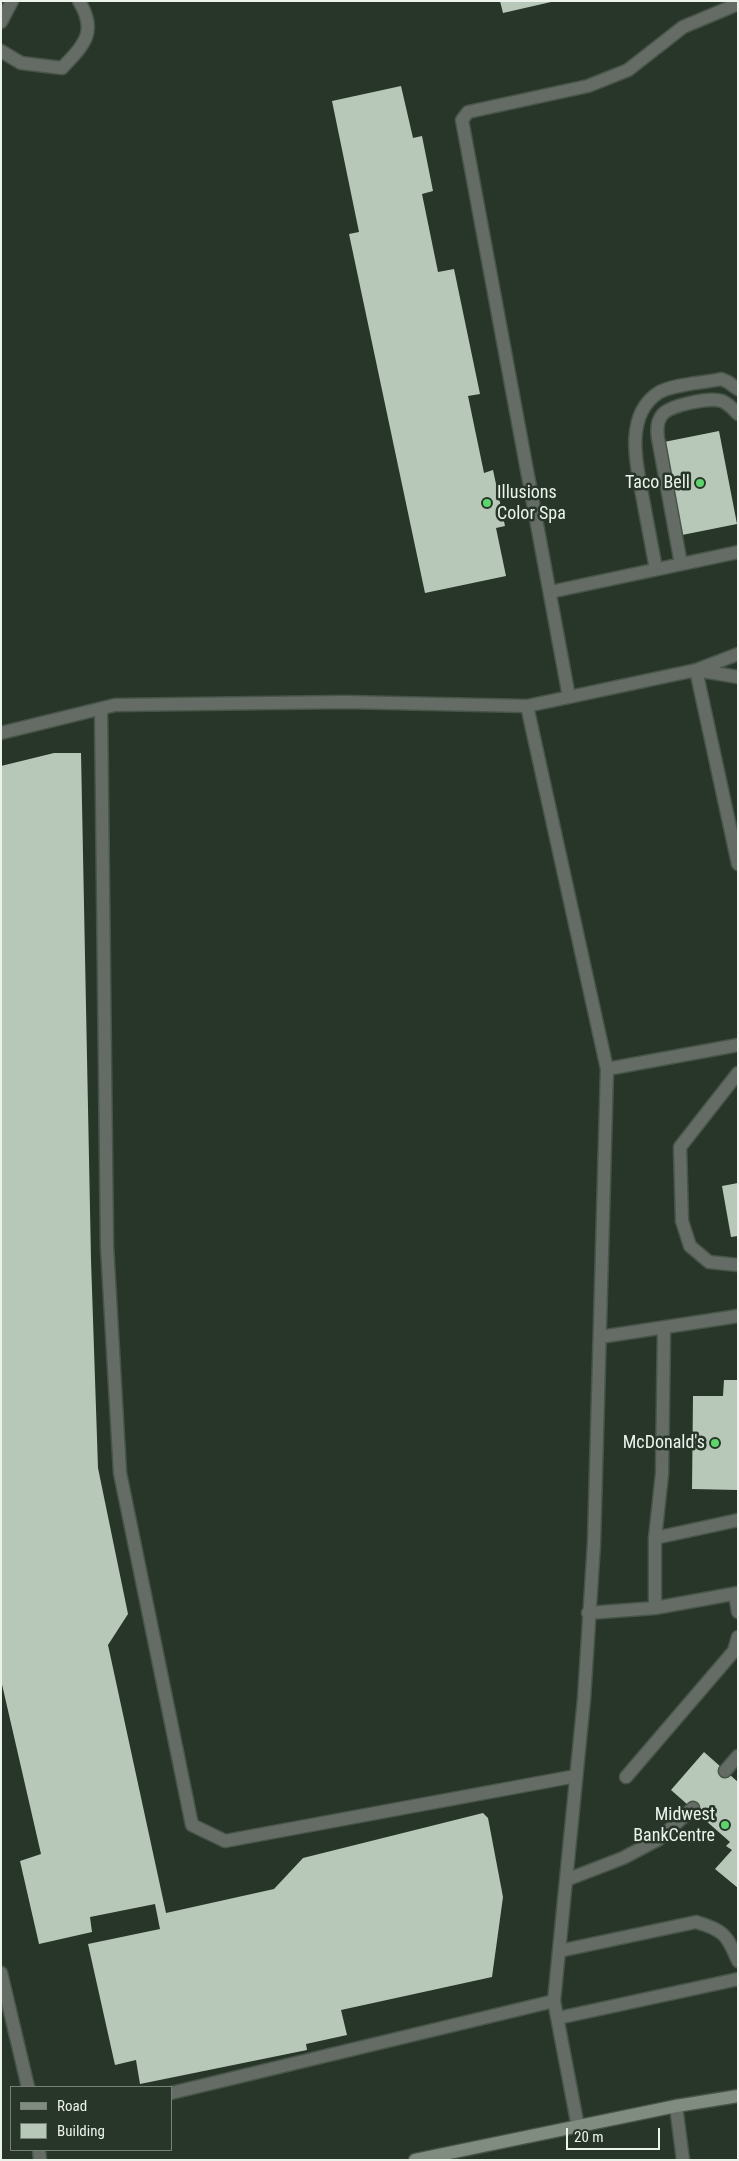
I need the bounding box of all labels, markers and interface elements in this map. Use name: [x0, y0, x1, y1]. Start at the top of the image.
place label: Taco Bell: [625, 472, 690, 494]
marker: Taco Bell: [694, 477, 706, 489]
place label: Illusions Color Spa: [497, 482, 566, 524]
marker: Illusions Color Spa: [481, 497, 493, 509]
place label: McDonald's: [623, 1432, 705, 1454]
marker: McDonald's: [709, 1437, 721, 1449]
place label: Midwest BankCentre: [633, 1804, 715, 1846]
marker: Midwest BankCentre: [719, 1819, 731, 1831]
legend: [10, 2086, 172, 2151]
text: Road: [57, 2097, 87, 2115]
scale bar: [569, 2118, 663, 2150]
text: Building: [57, 2122, 105, 2140]
text: 20 m: [574, 2128, 604, 2146]

